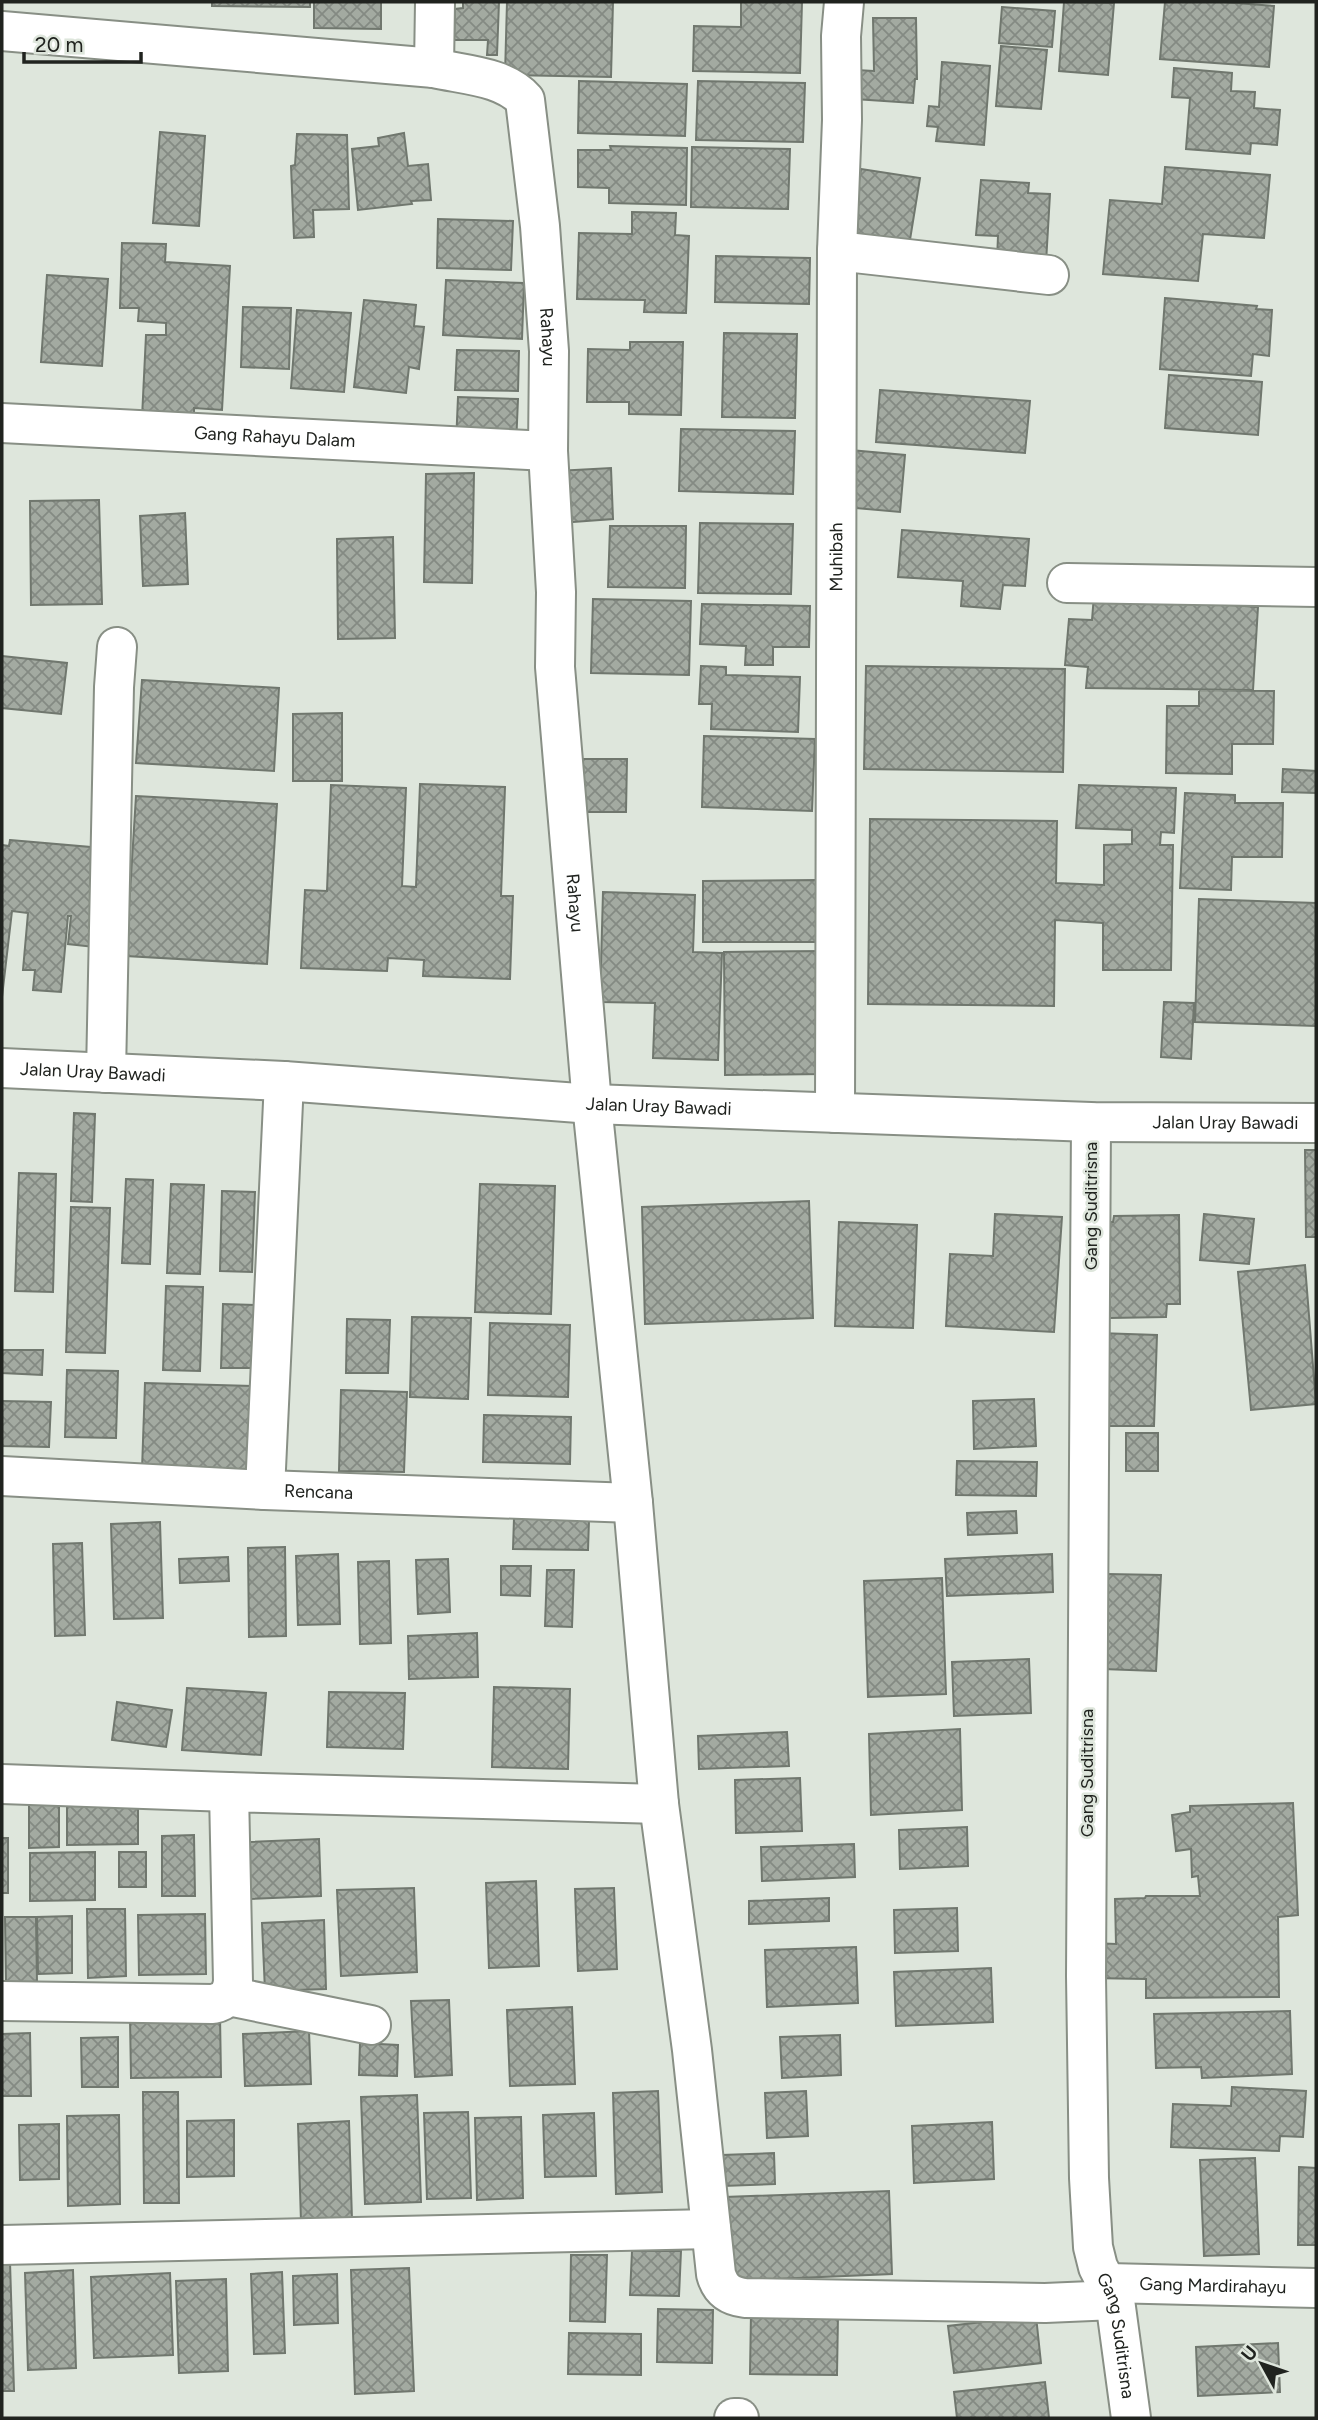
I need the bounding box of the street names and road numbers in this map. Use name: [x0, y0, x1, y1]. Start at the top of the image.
street label: Rahayu: [535, 307, 560, 367]
street label: Gang Rahayu Dalam: [193, 422, 356, 452]
street label: Muhibah: [825, 522, 847, 592]
street label: Rahayu: [562, 873, 588, 933]
street label: Jalan Uray Bawadi: [20, 1058, 166, 1087]
street label: Jalan Uray Bawadi: [585, 1093, 732, 1120]
street label: Jalan Uray Bawadi: [1153, 1111, 1298, 1134]
street label: Gang Suditrisna: [1080, 1142, 1102, 1270]
street label: Rencana: [284, 1480, 354, 1504]
street label: Gang Suditrisna: [1076, 1709, 1098, 1837]
street label: Gang Suditrisna: [1092, 2269, 1139, 2400]
street label: Gang Mardirahayu: [1139, 2273, 1287, 2298]

